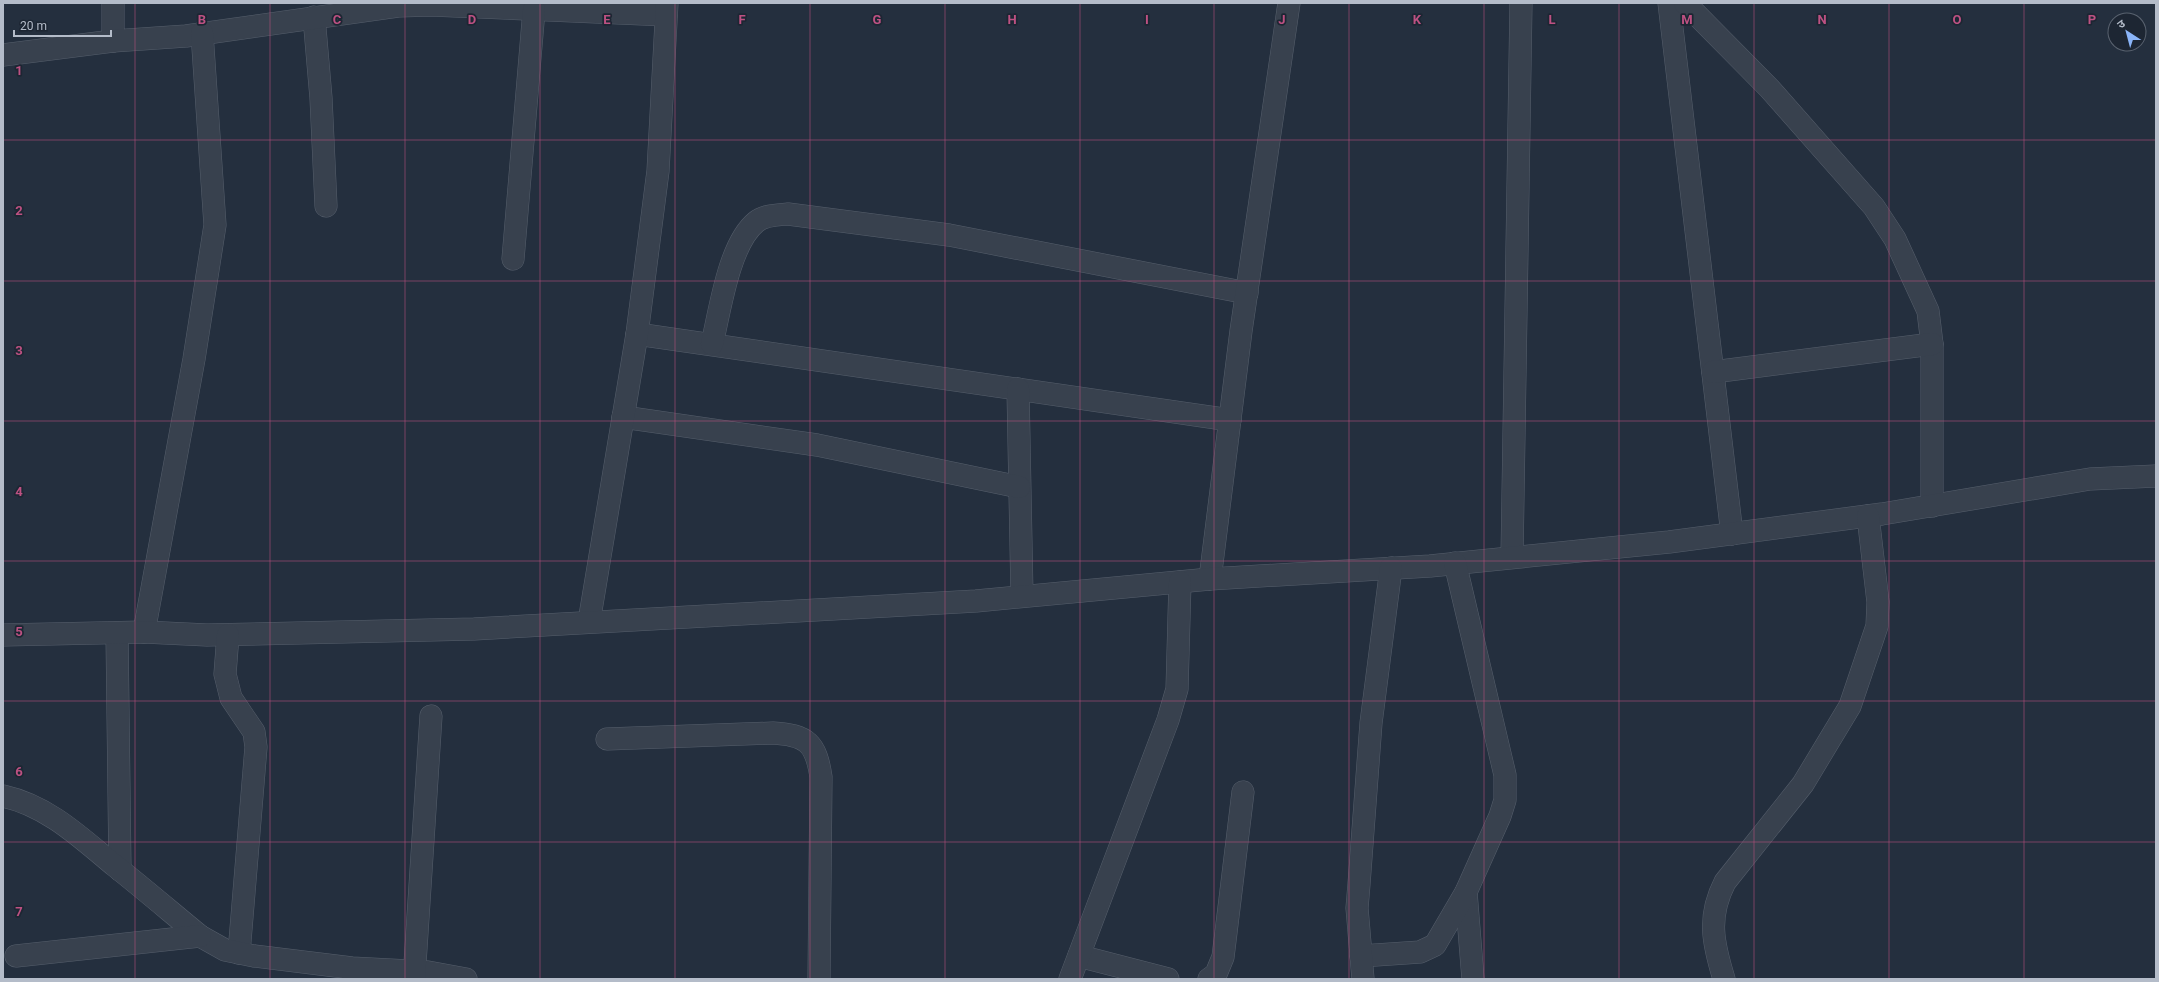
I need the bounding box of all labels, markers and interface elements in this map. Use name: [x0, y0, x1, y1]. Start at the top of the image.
scale bar: [14, 12, 111, 38]
text: B: [198, 12, 206, 27]
text: C: [333, 12, 342, 27]
text: D: [468, 12, 476, 27]
text: E: [603, 12, 611, 27]
text: F: [738, 12, 746, 27]
text: G: [873, 12, 882, 27]
text: H: [1007, 12, 1017, 27]
text: I: [1145, 12, 1149, 27]
text: J: [1278, 12, 1286, 27]
text: K: [1413, 12, 1422, 27]
text: L: [1548, 12, 1556, 27]
text: M: [1681, 12, 1693, 27]
text: N: [1817, 12, 1827, 27]
text: O: [1953, 12, 1962, 27]
text: P: [2088, 12, 2096, 27]
north arrow: [2107, 12, 2147, 52]
text: उ: [2115, 17, 2128, 31]
text: 20 m: [20, 19, 47, 33]
text: 1: [15, 63, 23, 78]
text: 2: [15, 203, 23, 218]
text: 3: [15, 343, 23, 358]
text: 4: [15, 484, 23, 499]
text: 5: [15, 624, 23, 639]
text: 6: [15, 764, 23, 779]
text: 7: [15, 904, 23, 919]

